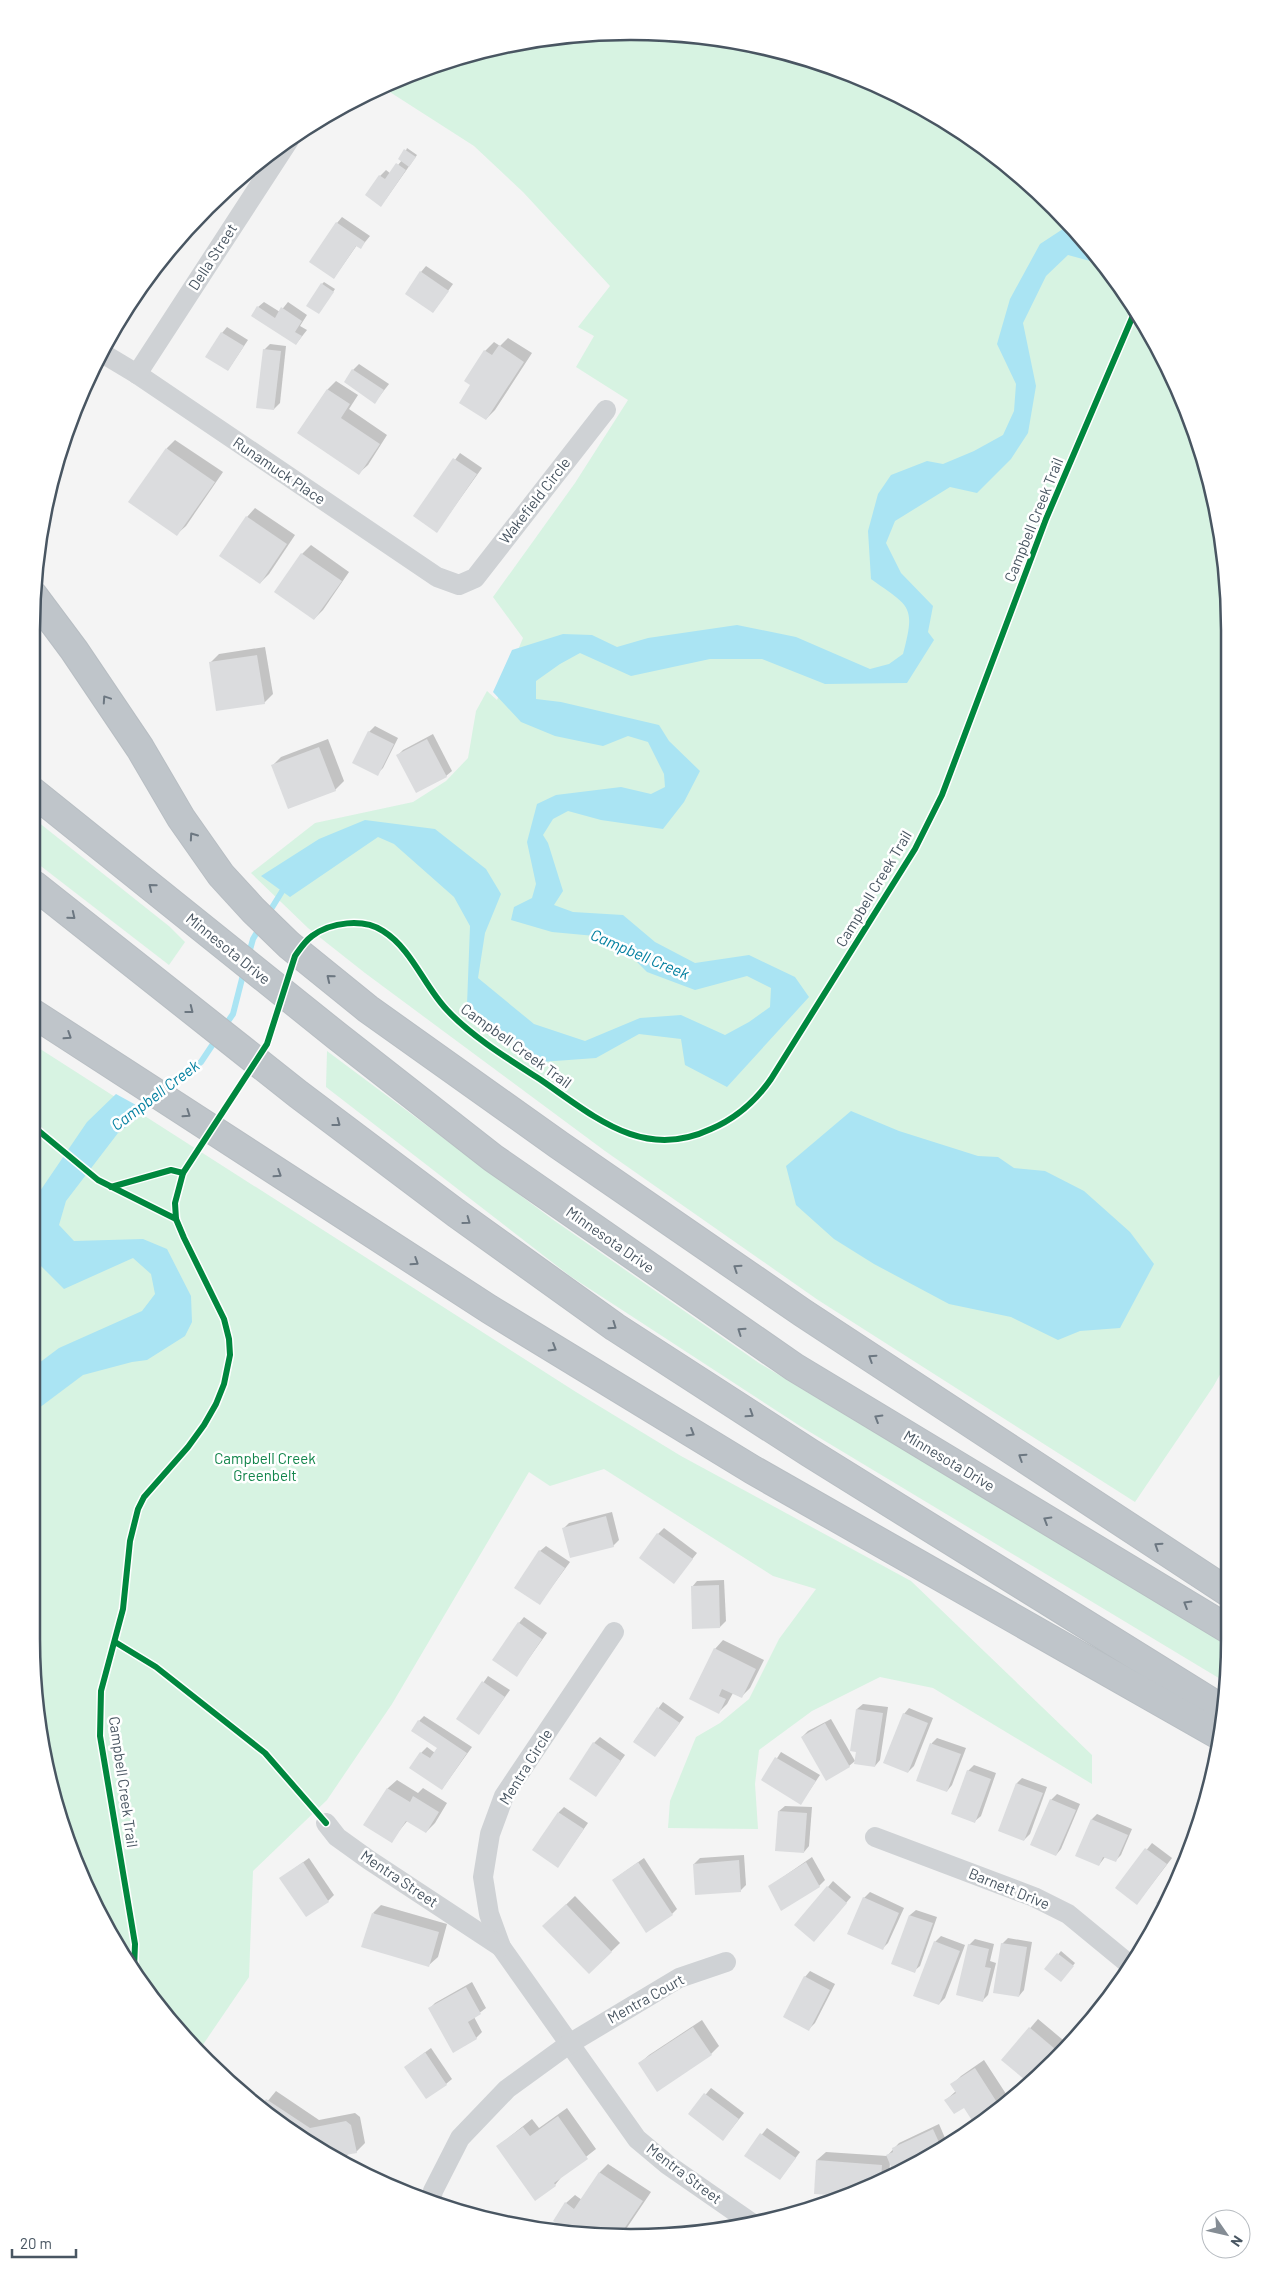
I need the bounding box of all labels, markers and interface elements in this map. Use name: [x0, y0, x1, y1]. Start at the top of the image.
street label: Della Street: [184, 220, 240, 293]
street label: Runamuck Place: [230, 433, 329, 508]
street label: Wakefield Circle: [495, 454, 574, 547]
street label: Campbell Creek Trail: [1000, 455, 1066, 584]
one-way arrow: [103, 695, 112, 704]
street label: Campbell Creek Trail: [831, 827, 915, 950]
one-way arrow: [190, 832, 199, 841]
one-way arrow: [148, 884, 157, 893]
street label: Minnesota Drive: [183, 909, 274, 988]
one-way arrow: [66, 910, 75, 919]
water label: Campbell Creek: [588, 924, 693, 983]
one-way arrow: [327, 976, 336, 984]
street label: Campbell Creek Trail: [458, 999, 575, 1091]
one-way arrow: [184, 1004, 194, 1013]
one-way arrow: [63, 1030, 72, 1040]
water label: Campbell Creek: [107, 1055, 203, 1134]
one-way arrow: [182, 1108, 191, 1118]
one-way arrow: [331, 1118, 340, 1126]
one-way arrow: [273, 1168, 282, 1177]
street label: Minnesota Drive: [563, 1202, 658, 1276]
one-way arrow: [461, 1215, 471, 1224]
one-way arrow: [409, 1256, 419, 1265]
one-way arrow: [733, 1265, 743, 1274]
one-way arrow: [607, 1320, 617, 1329]
one-way arrow: [738, 1328, 747, 1337]
one-way arrow: [547, 1342, 556, 1352]
one-way arrow: [868, 1355, 878, 1364]
one-way arrow: [744, 1408, 753, 1417]
one-way arrow: [875, 1414, 884, 1424]
one-way arrow: [686, 1426, 695, 1436]
street label: Minnesota Drive: [901, 1426, 998, 1494]
park label: Campbell Creek Greenbelt: [214, 1449, 316, 1484]
one-way arrow: [1019, 1454, 1028, 1463]
one-way arrow: [1044, 1516, 1053, 1526]
one-way arrow: [1154, 1543, 1163, 1553]
one-way arrow: [1183, 1600, 1192, 1610]
street label: Campbell Creek Trail: [106, 1715, 142, 1849]
street label: Mentra Circle: [495, 1725, 556, 1808]
street label: Mentra Street: [358, 1846, 442, 1911]
street label: Barnett Drive: [966, 1864, 1052, 1912]
street label: Mentra Court: [604, 1970, 687, 2027]
street label: Mentra Street: [644, 2139, 726, 2207]
north arrow: [1201, 2209, 1251, 2259]
scale bar: [12, 2226, 76, 2258]
text: N: [1228, 2233, 1247, 2250]
text: 20 m: [20, 2234, 52, 2252]

